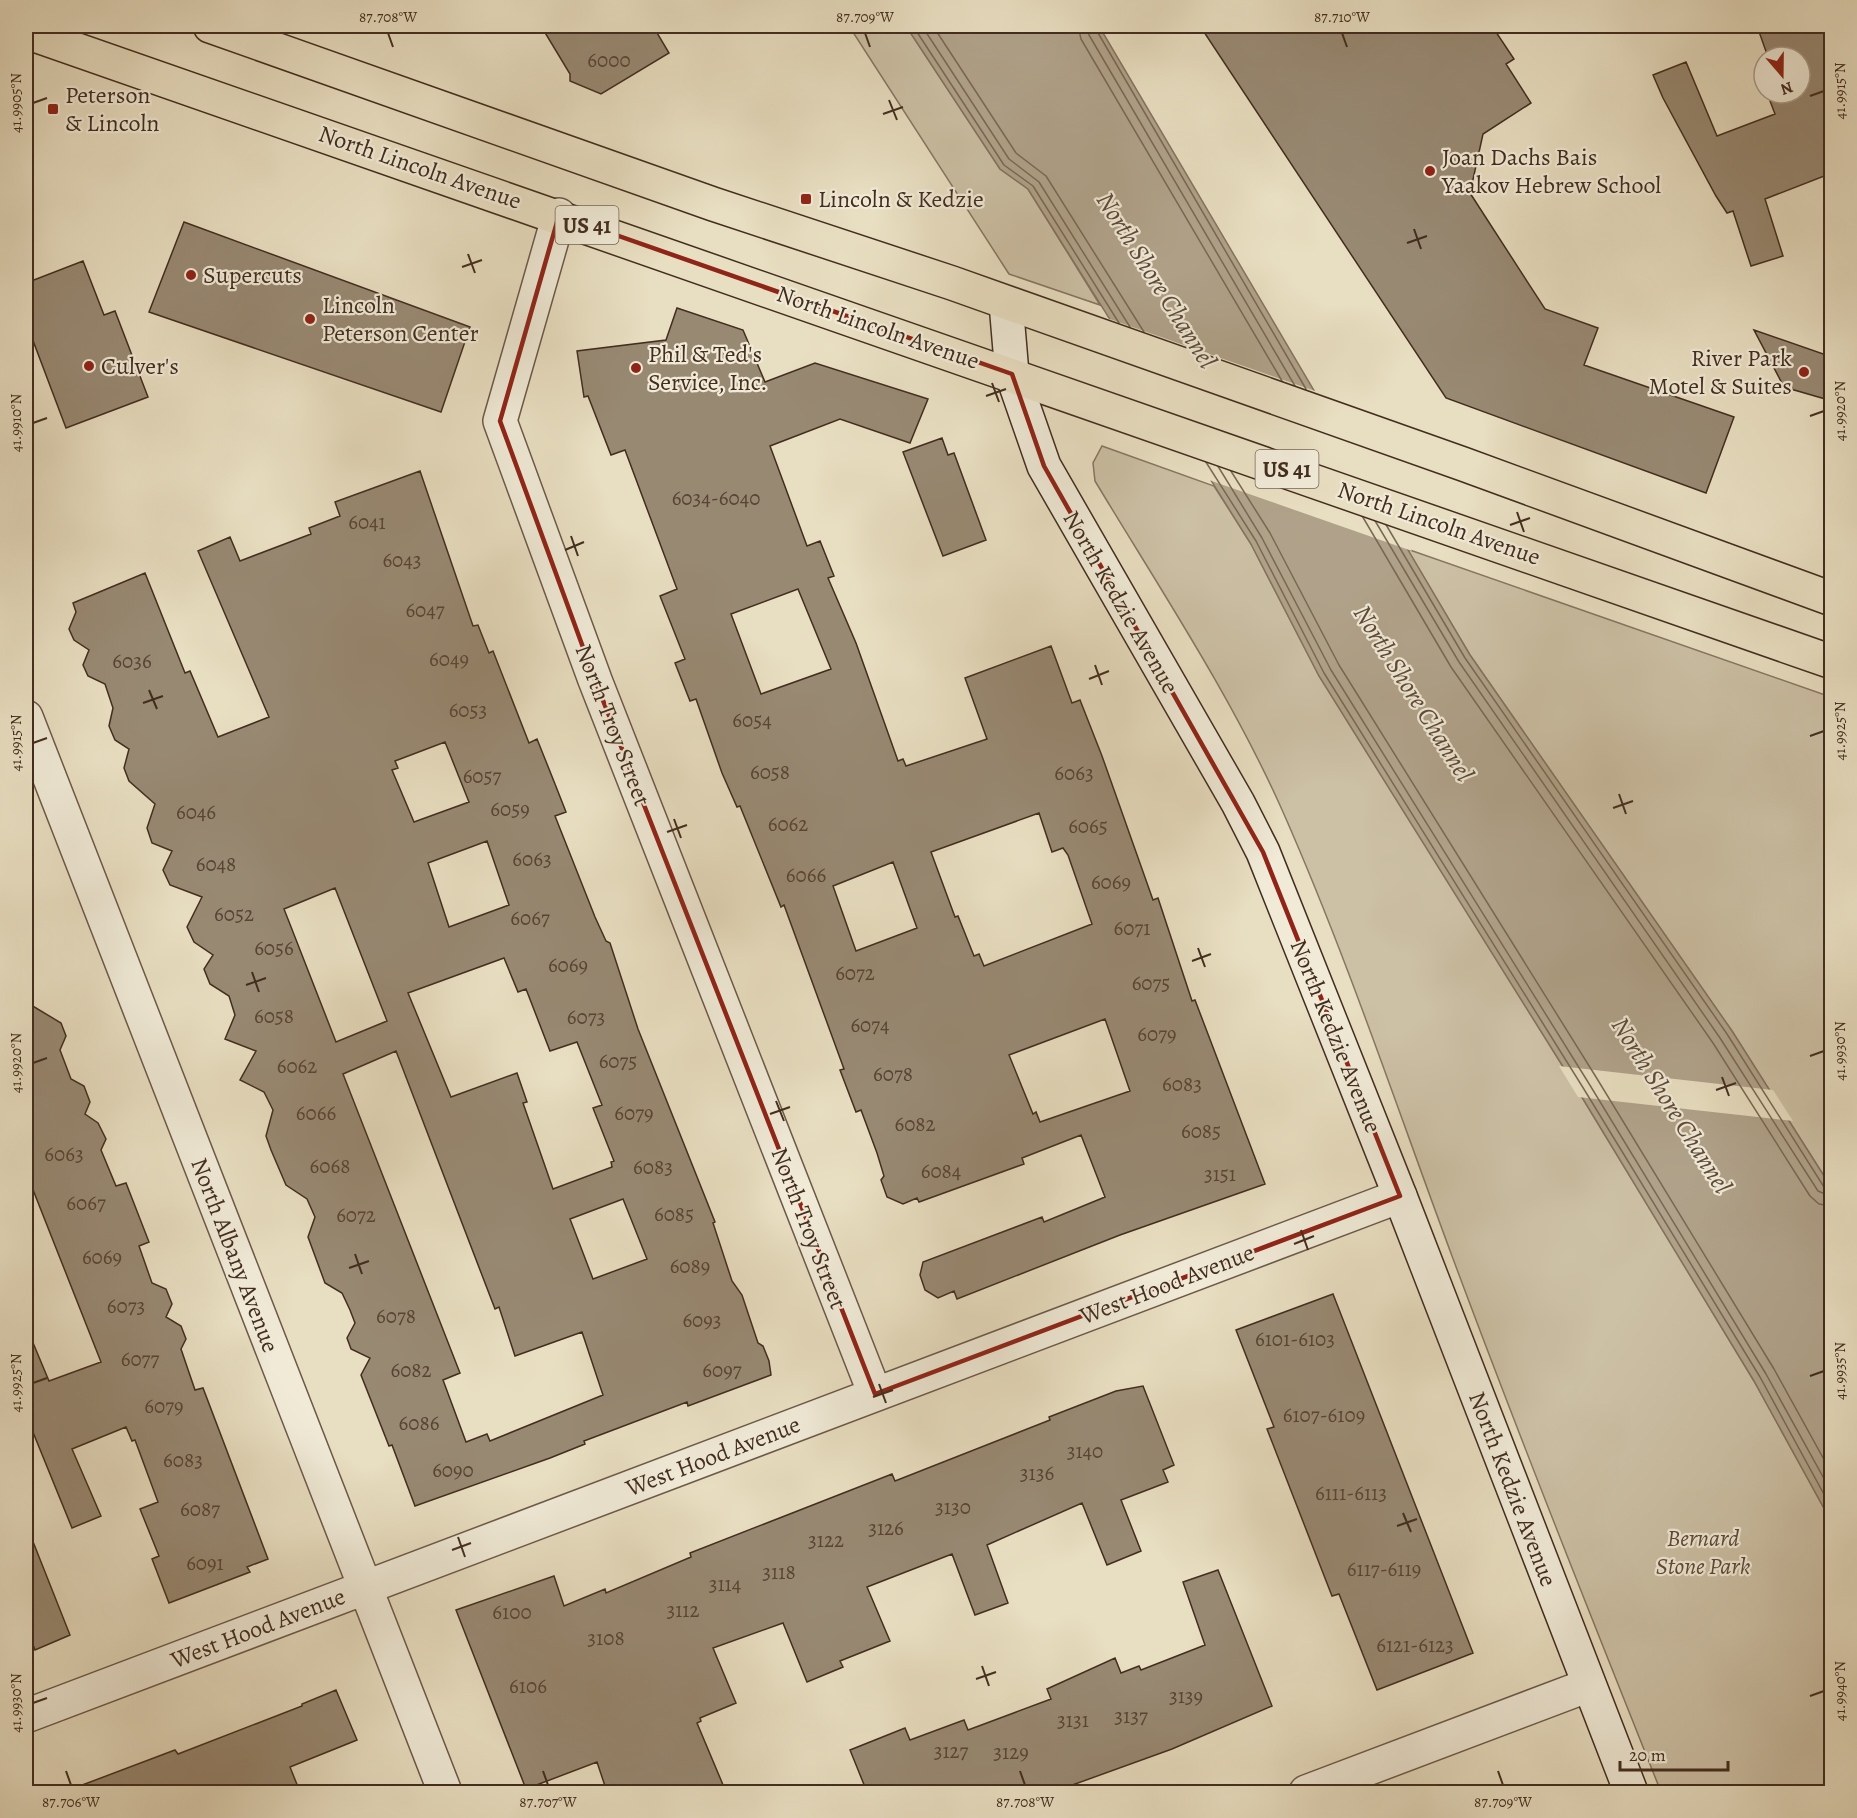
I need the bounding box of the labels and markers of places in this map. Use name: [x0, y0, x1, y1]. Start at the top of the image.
place label: Peterson & Lincoln: [65, 79, 159, 139]
marker: Peterson & Lincoln: [46, 102, 60, 116]
place label: Joan Dachs Bais Yaakov Hebrew School: [1441, 141, 1661, 201]
marker: Joan Dachs Bais Yaakov Hebrew School: [1423, 164, 1437, 178]
place label: Lincoln & Kedzie: [818, 183, 984, 215]
marker: Lincoln & Kedzie: [799, 192, 813, 206]
place label: Supercuts: [203, 259, 302, 291]
marker: Supercuts: [184, 268, 198, 282]
place label: Lincoln Peterson Center: [322, 289, 479, 349]
marker: Lincoln Peterson Center: [303, 312, 317, 326]
place label: Phil & Ted's Service, Inc.: [648, 338, 768, 398]
place label: River Park Motel & Suites: [1649, 342, 1792, 402]
place label: Culver's: [101, 350, 179, 382]
marker: Culver's: [82, 359, 96, 373]
marker: Phil & Ted's Service, Inc.: [629, 361, 643, 375]
marker: River Park Motel & Suites: [1797, 365, 1811, 379]

